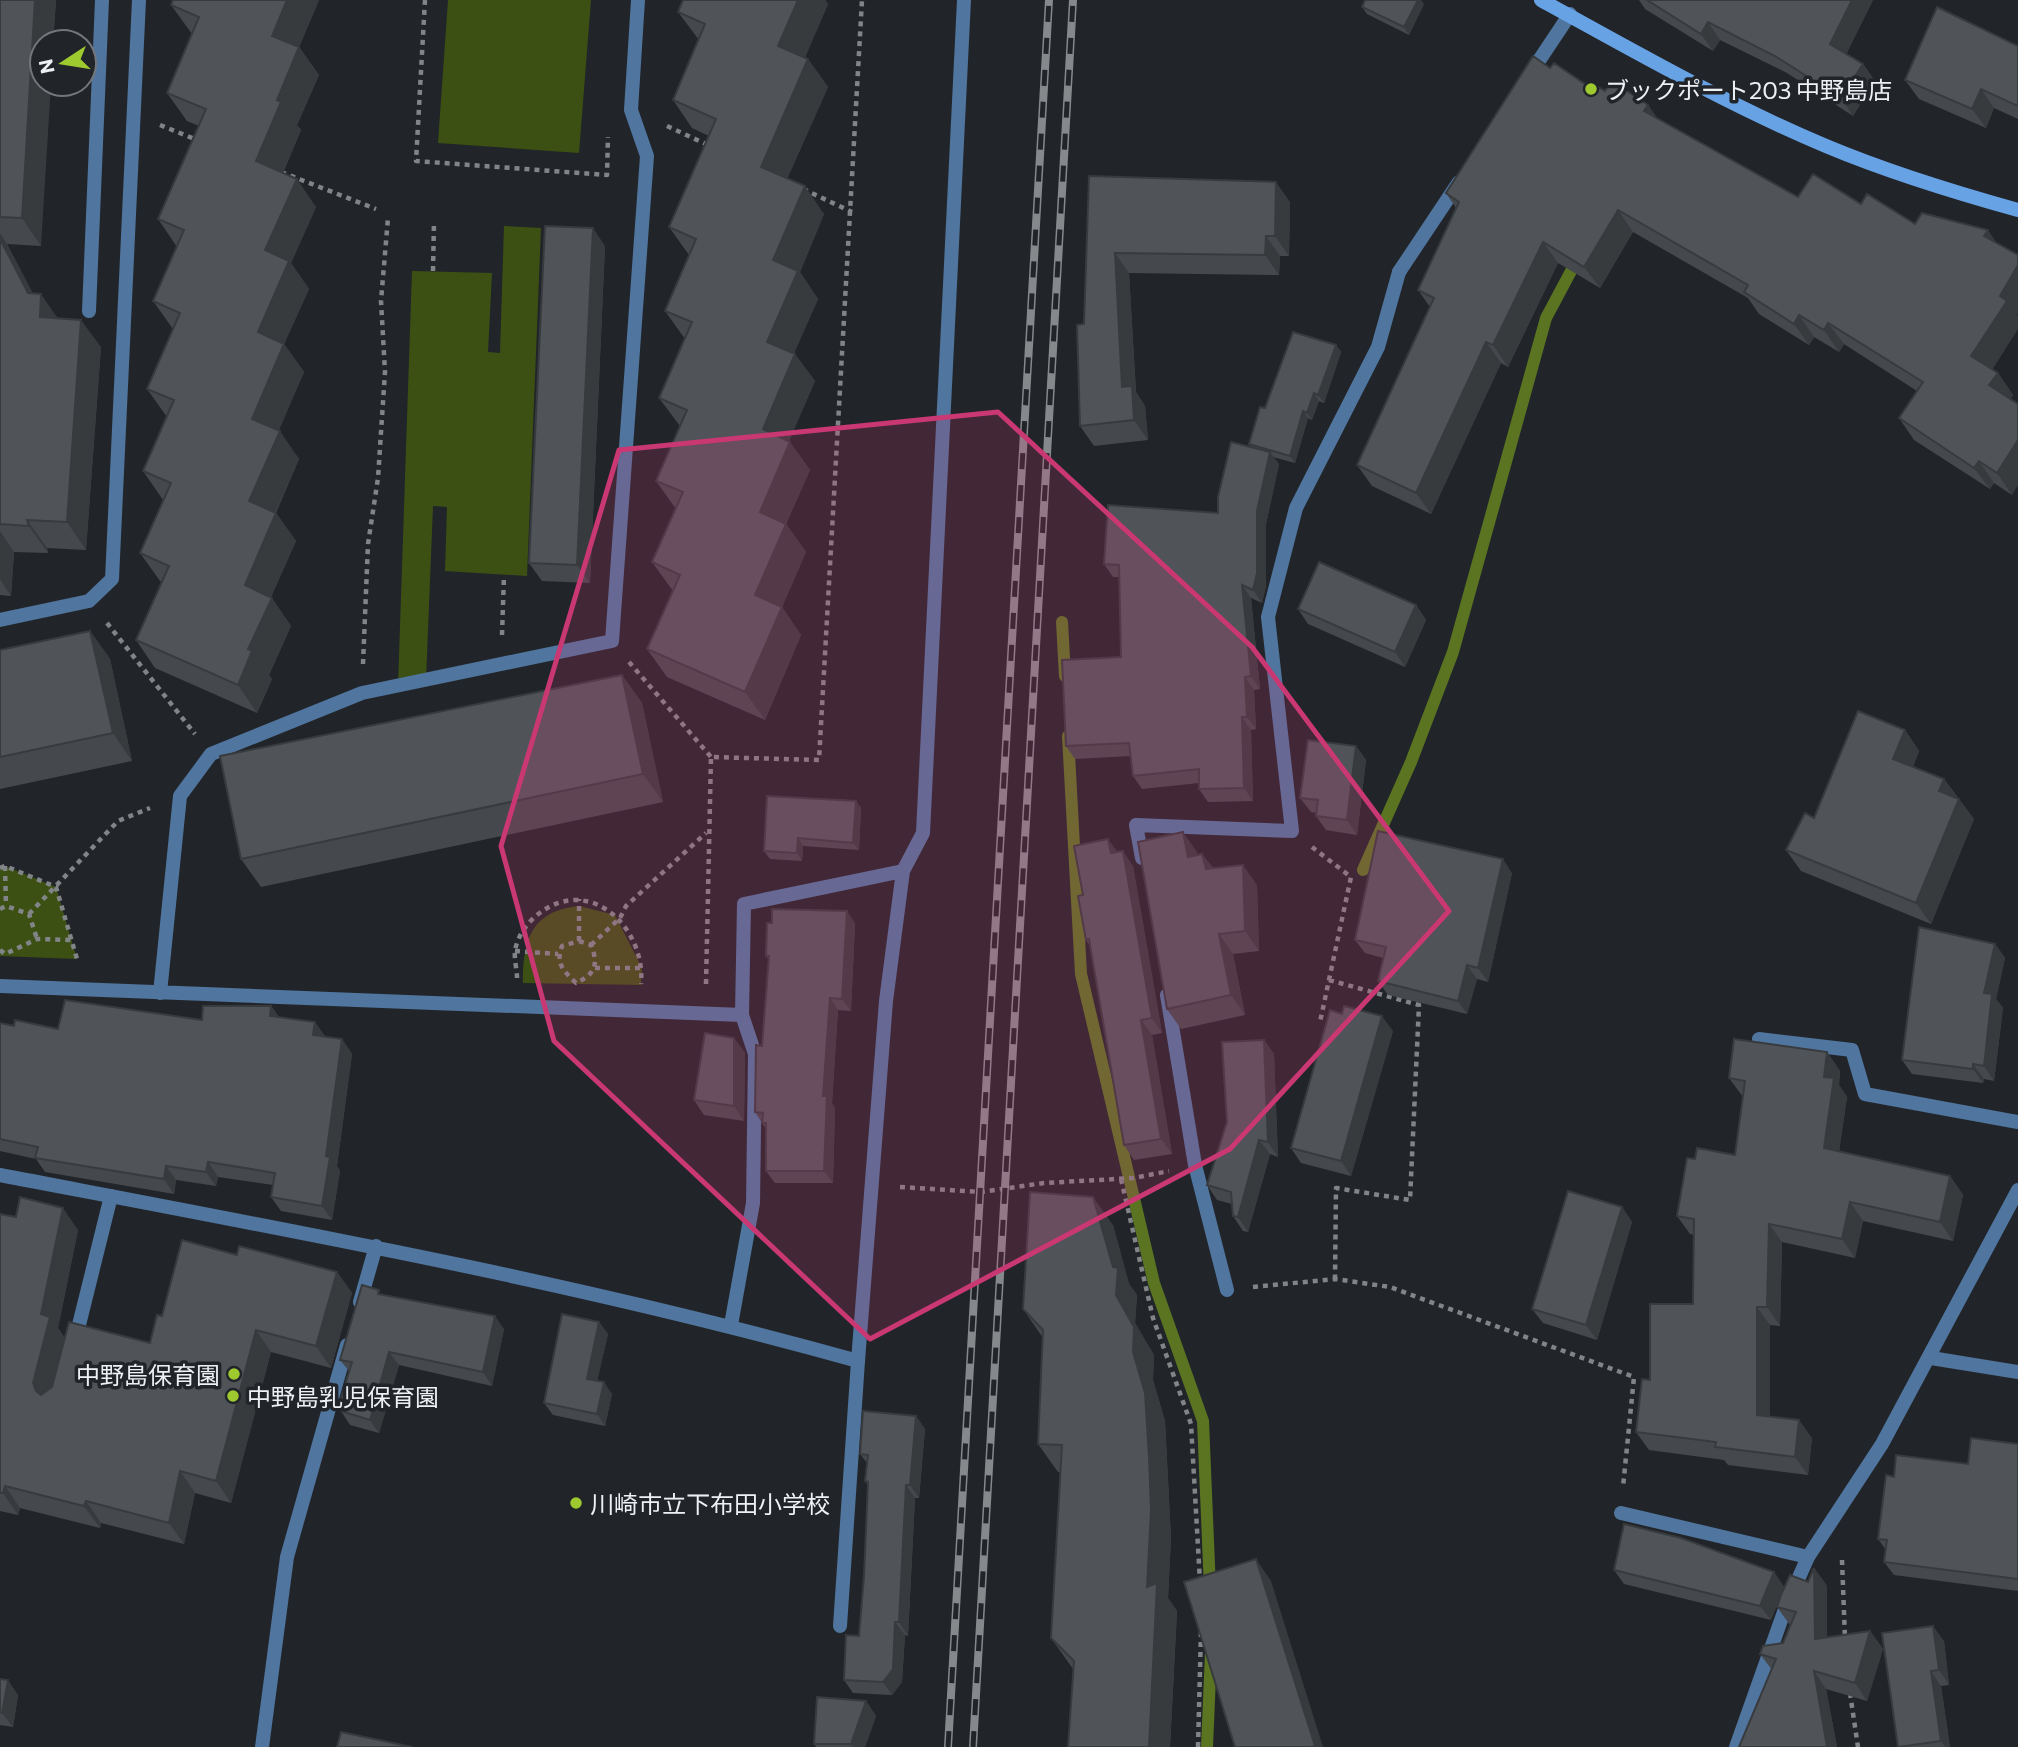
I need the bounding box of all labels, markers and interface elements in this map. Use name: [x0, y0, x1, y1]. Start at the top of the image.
north arrow: [28, 28, 98, 98]
text: N: [33, 57, 59, 76]
place label: ブックポート203 中野島店: [1605, 75, 1892, 104]
marker: ブックポート203 中野島店: [1583, 81, 1599, 97]
place label: 中野島保育園: [76, 1360, 220, 1389]
marker: 中野島保育園: [226, 1366, 242, 1382]
place label: 中野島乳児保育園: [247, 1382, 439, 1411]
marker: 中野島乳児保育園: [225, 1388, 241, 1404]
place label: 川崎市立下布田小学校: [590, 1489, 830, 1518]
marker: 川崎市立下布田小学校: [568, 1495, 584, 1511]

